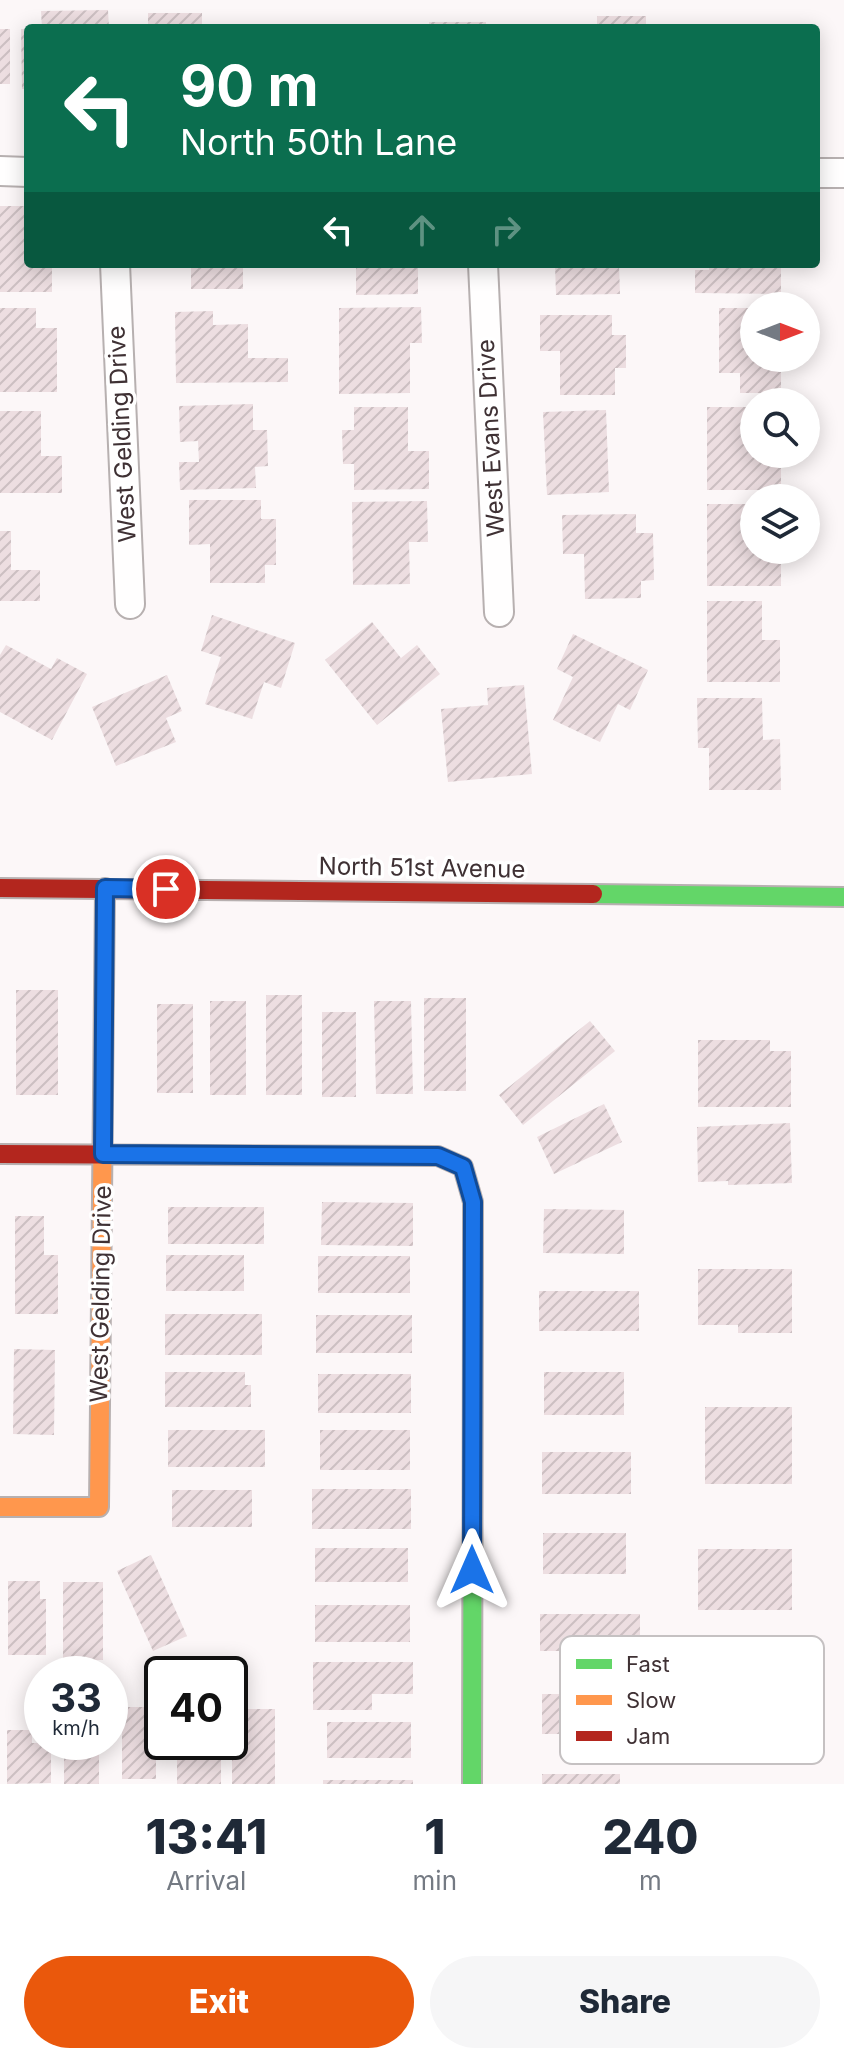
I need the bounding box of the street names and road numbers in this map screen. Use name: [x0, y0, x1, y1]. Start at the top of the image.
street label: West Gelding Drive: [101, 325, 142, 543]
street label: West Evans Drive: [471, 338, 510, 538]
street label: North 51st Avenue: [318, 851, 526, 884]
street label: West Gelding Drive: [84, 1185, 117, 1403]

